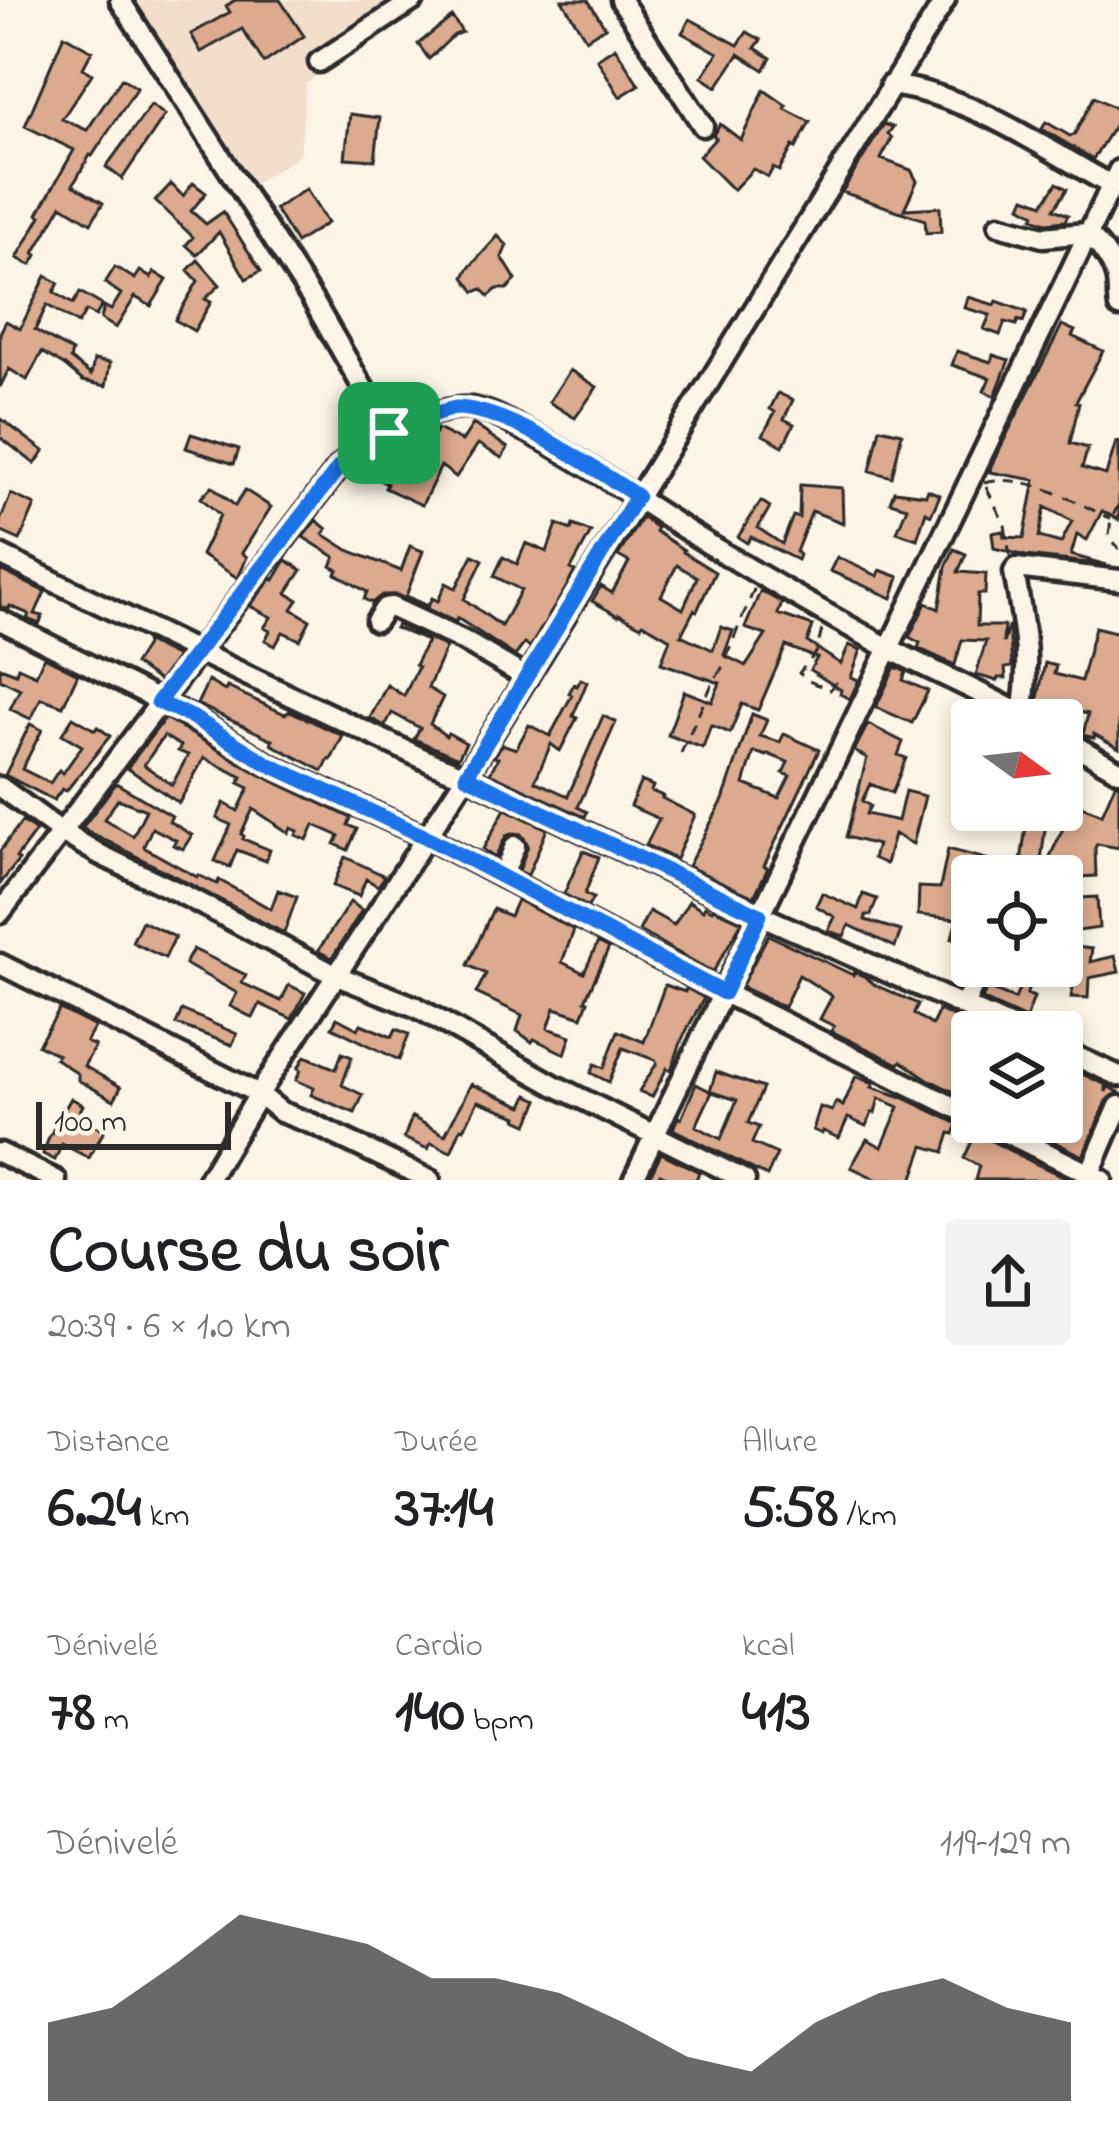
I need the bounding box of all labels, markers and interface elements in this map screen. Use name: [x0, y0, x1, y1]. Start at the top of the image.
pin: [338, 382, 440, 484]
icon: arrive: [356, 400, 422, 466]
north arrow: [951, 699, 1083, 831]
map controls: [951, 699, 1083, 1143]
button: locate: [951, 855, 1083, 987]
button: layers: [951, 1011, 1083, 1143]
scale bar: [36, 1096, 231, 1149]
text: 100 m: [54, 1099, 127, 1147]
text: Course du soir: [48, 1206, 448, 1302]
button: share: [945, 1219, 1071, 1345]
text: 20:39 · 6 × 1.0 km: [48, 1299, 291, 1356]
text: Distance: [48, 1419, 170, 1467]
text: Durée: [395, 1419, 478, 1467]
text: Allure: [742, 1419, 817, 1467]
text: 6.24: [48, 1467, 141, 1554]
text: 37:14: [395, 1467, 493, 1554]
text: 5:58: [742, 1467, 838, 1554]
text: km: [141, 1493, 190, 1541]
text: /km: [838, 1493, 897, 1541]
text: Dénivelé: [48, 1623, 158, 1671]
text: Cardio: [395, 1623, 483, 1671]
text: kcal: [742, 1623, 794, 1671]
text: 78: [48, 1671, 95, 1758]
text: 140: [395, 1671, 465, 1758]
text: 413: [742, 1671, 811, 1758]
text: m: [95, 1697, 129, 1745]
text: bpm: [465, 1697, 534, 1745]
text: Dénivelé: [48, 1816, 178, 1873]
text: 119–129 m: [940, 1816, 1071, 1873]

